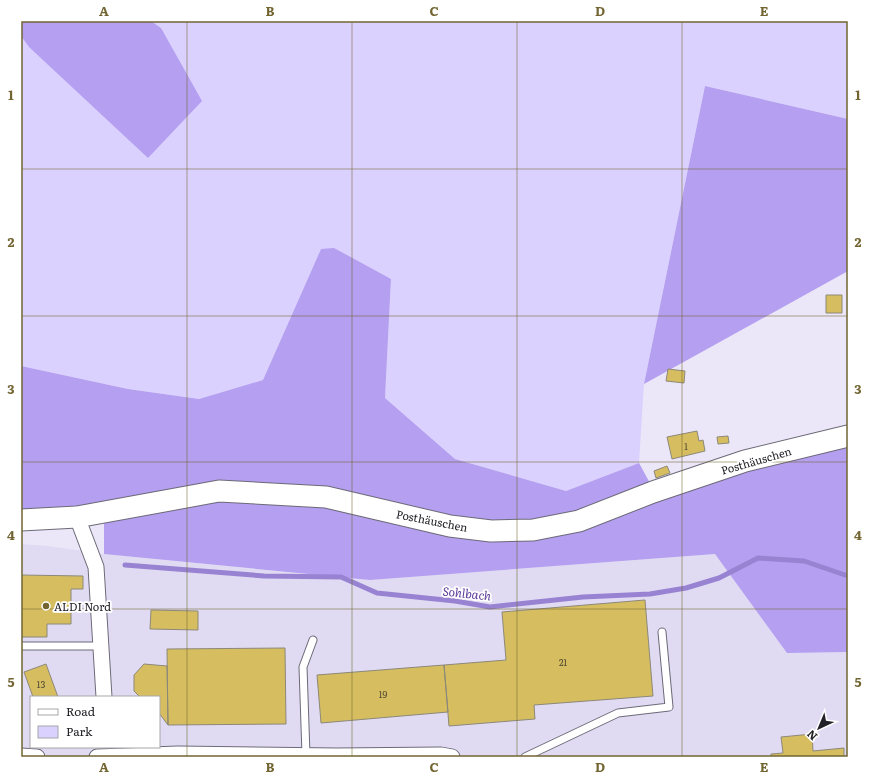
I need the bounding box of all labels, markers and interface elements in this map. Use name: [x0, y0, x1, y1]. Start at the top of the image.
text: A: [99, 1, 109, 20]
text: B: [266, 1, 275, 20]
text: C: [429, 1, 439, 20]
text: D: [595, 1, 605, 20]
text: E: [760, 1, 769, 20]
text: 1: [8, 85, 14, 104]
text: 1: [855, 85, 861, 104]
text: 2: [8, 232, 15, 251]
text: 2: [855, 232, 862, 251]
text: 3: [7, 379, 15, 398]
text: 3: [854, 379, 862, 398]
house number: 1: [684, 439, 688, 453]
street label: Posthäuschen: [719, 442, 793, 478]
street label: Posthäuschen: [395, 505, 469, 535]
text: 4: [7, 525, 15, 544]
text: 4: [854, 525, 862, 544]
water label: Sohlbach: [442, 582, 492, 604]
place label: ALDI Nord: [54, 598, 111, 614]
marker: ALDI Nord: [41, 601, 51, 611]
house number: 21: [559, 655, 567, 669]
text: 5: [7, 672, 15, 691]
text: 5: [854, 672, 862, 691]
house number: 13: [37, 677, 45, 691]
house number: 19: [379, 687, 387, 701]
legend: [30, 696, 160, 748]
text: Road: [66, 702, 96, 720]
north arrow: [799, 708, 839, 748]
text: Park: [66, 722, 93, 740]
text: N: [802, 727, 820, 745]
text: A: [99, 757, 109, 776]
text: B: [266, 757, 275, 776]
text: C: [429, 757, 439, 776]
text: D: [595, 757, 605, 776]
text: E: [760, 757, 769, 776]

